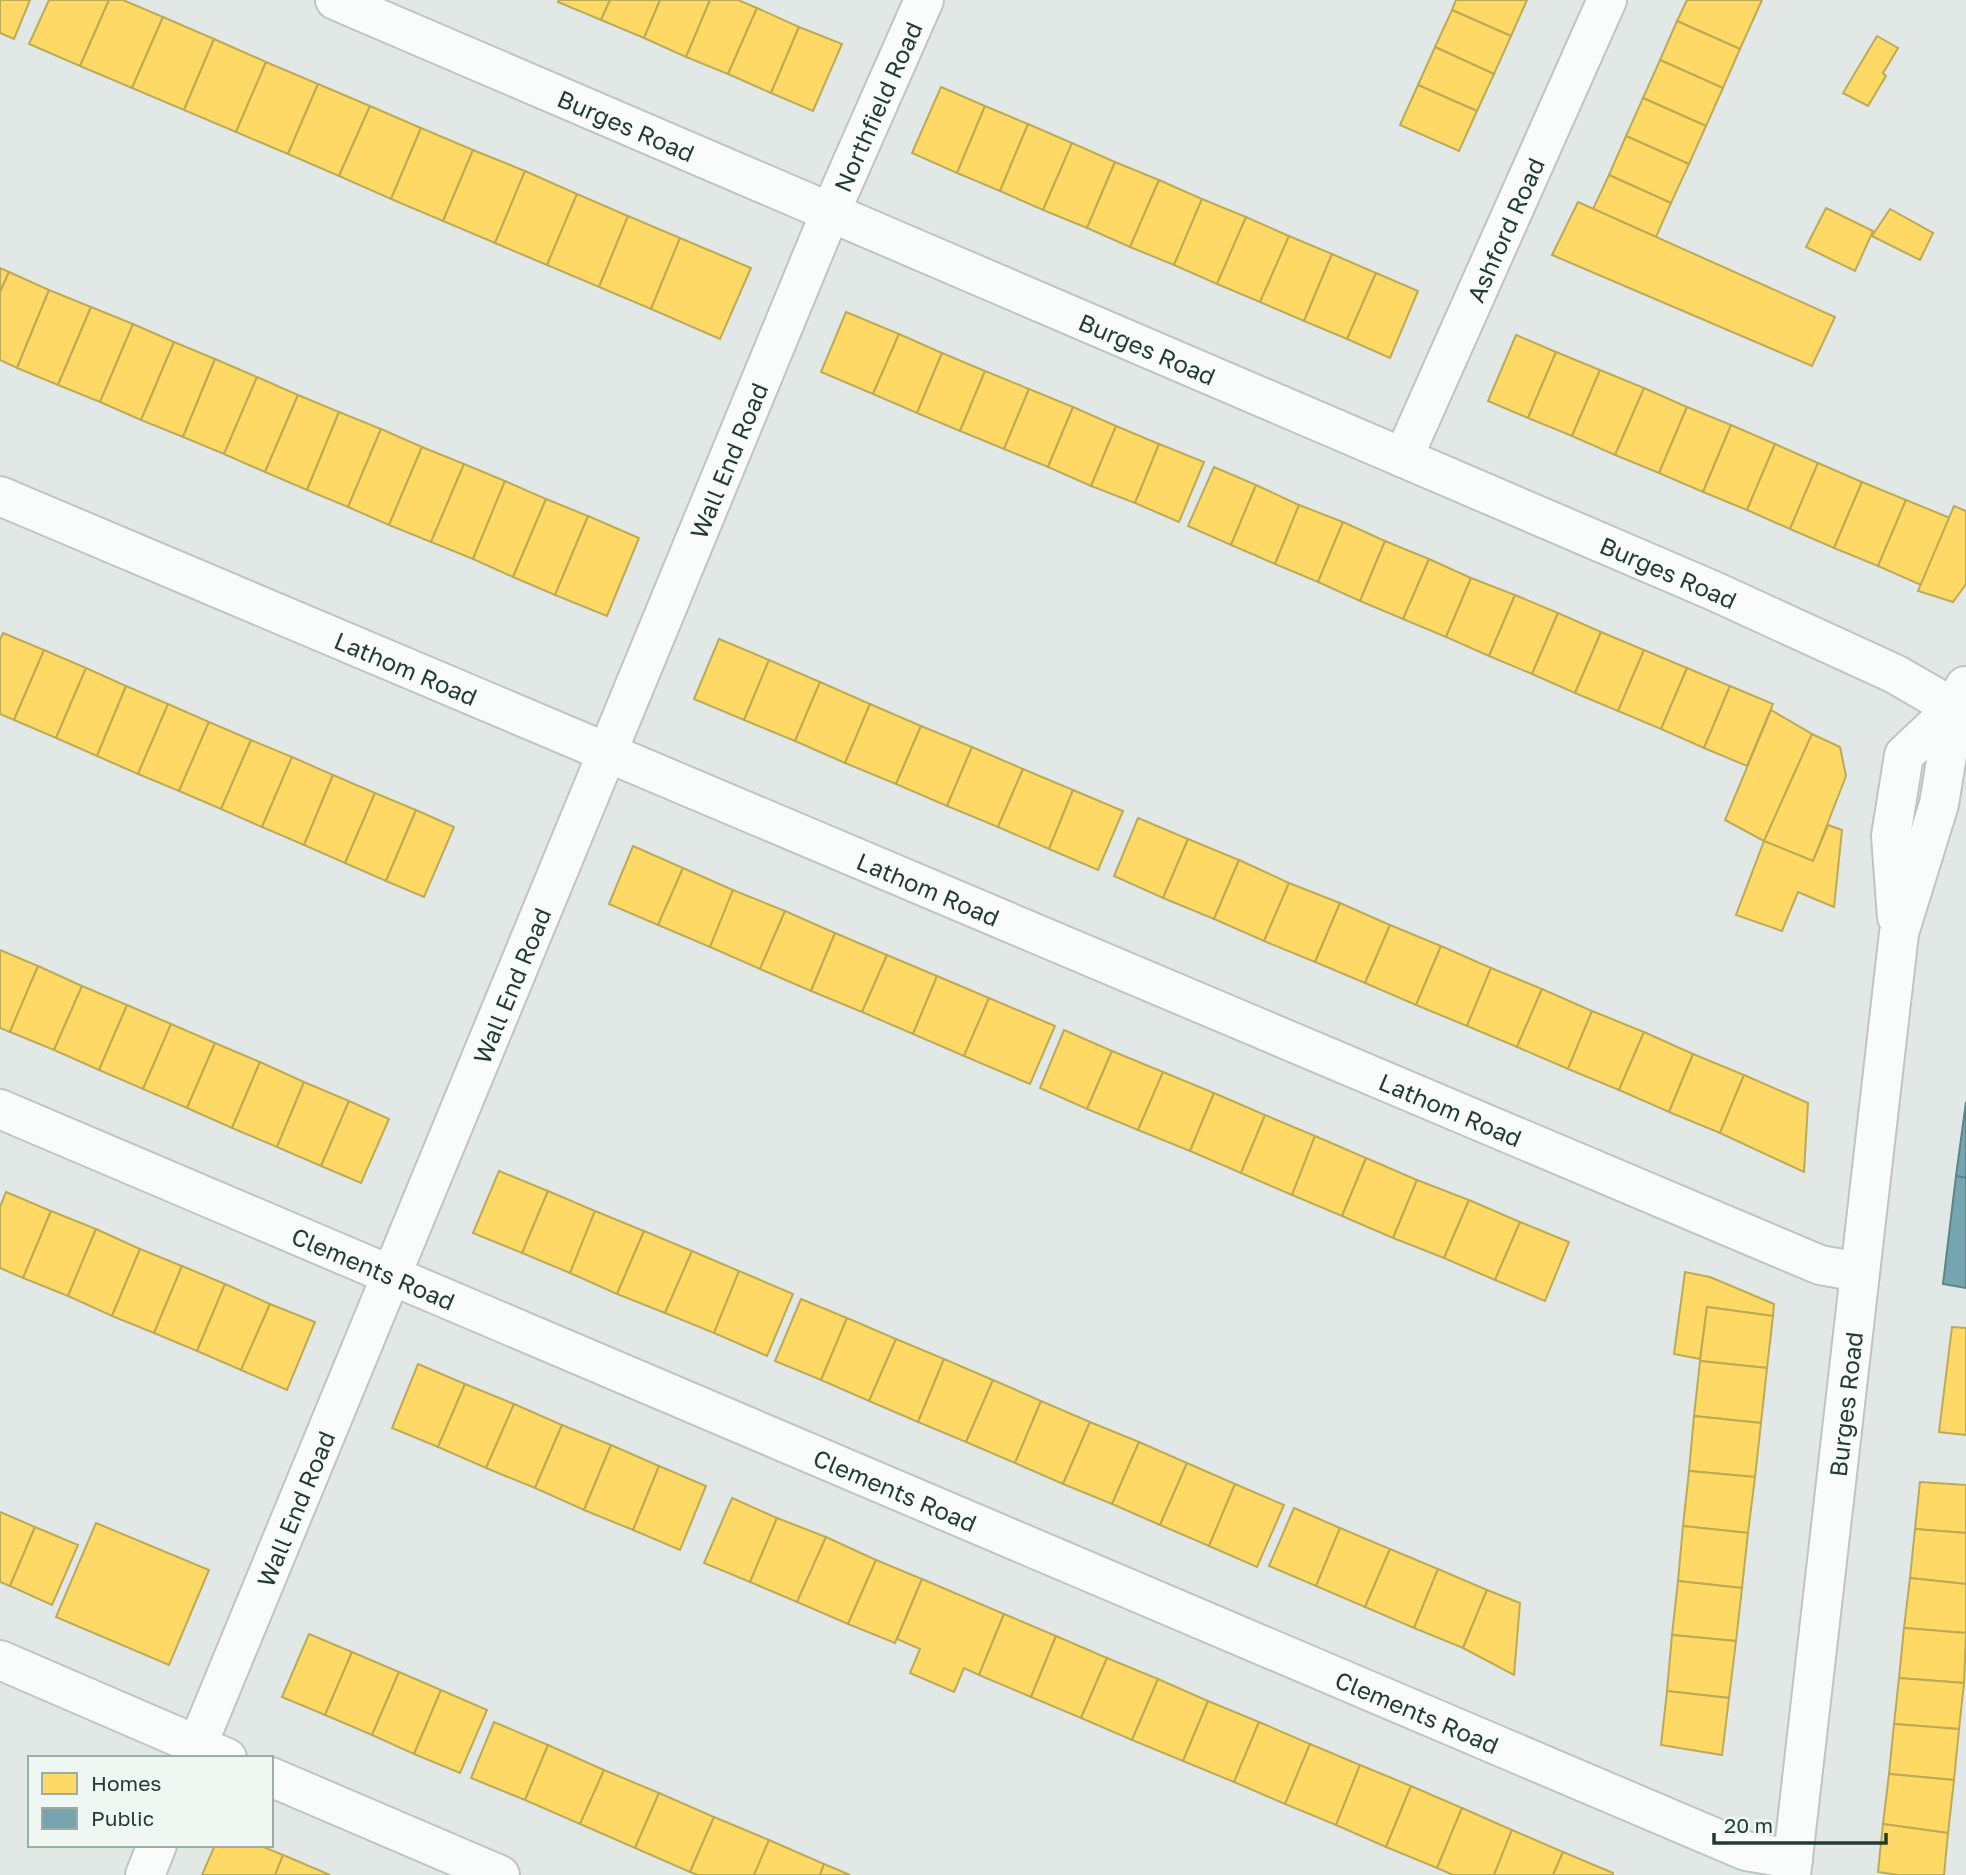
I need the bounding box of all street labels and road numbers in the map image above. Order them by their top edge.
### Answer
street label: Northfield Road [827,17,927,196]
street label: Burges Road [554,83,699,167]
street label: Ashford Road [1460,153,1550,306]
street label: Burges Road [1075,306,1220,390]
street label: Wall End Road [683,378,773,543]
street label: Burges Road [1596,529,1742,614]
street label: Lathom Road [331,625,482,711]
street label: Lathom Road [853,845,1004,931]
street label: Wall End Road [466,903,556,1068]
street label: Lathom Road [1375,1066,1527,1152]
street label: Clements Road [288,1220,460,1315]
street label: Burges Road [1822,1330,1868,1478]
street label: Wall End Road [250,1426,340,1591]
street label: Clements Road [809,1442,981,1537]
street label: Clements Road [1331,1664,1503,1759]

